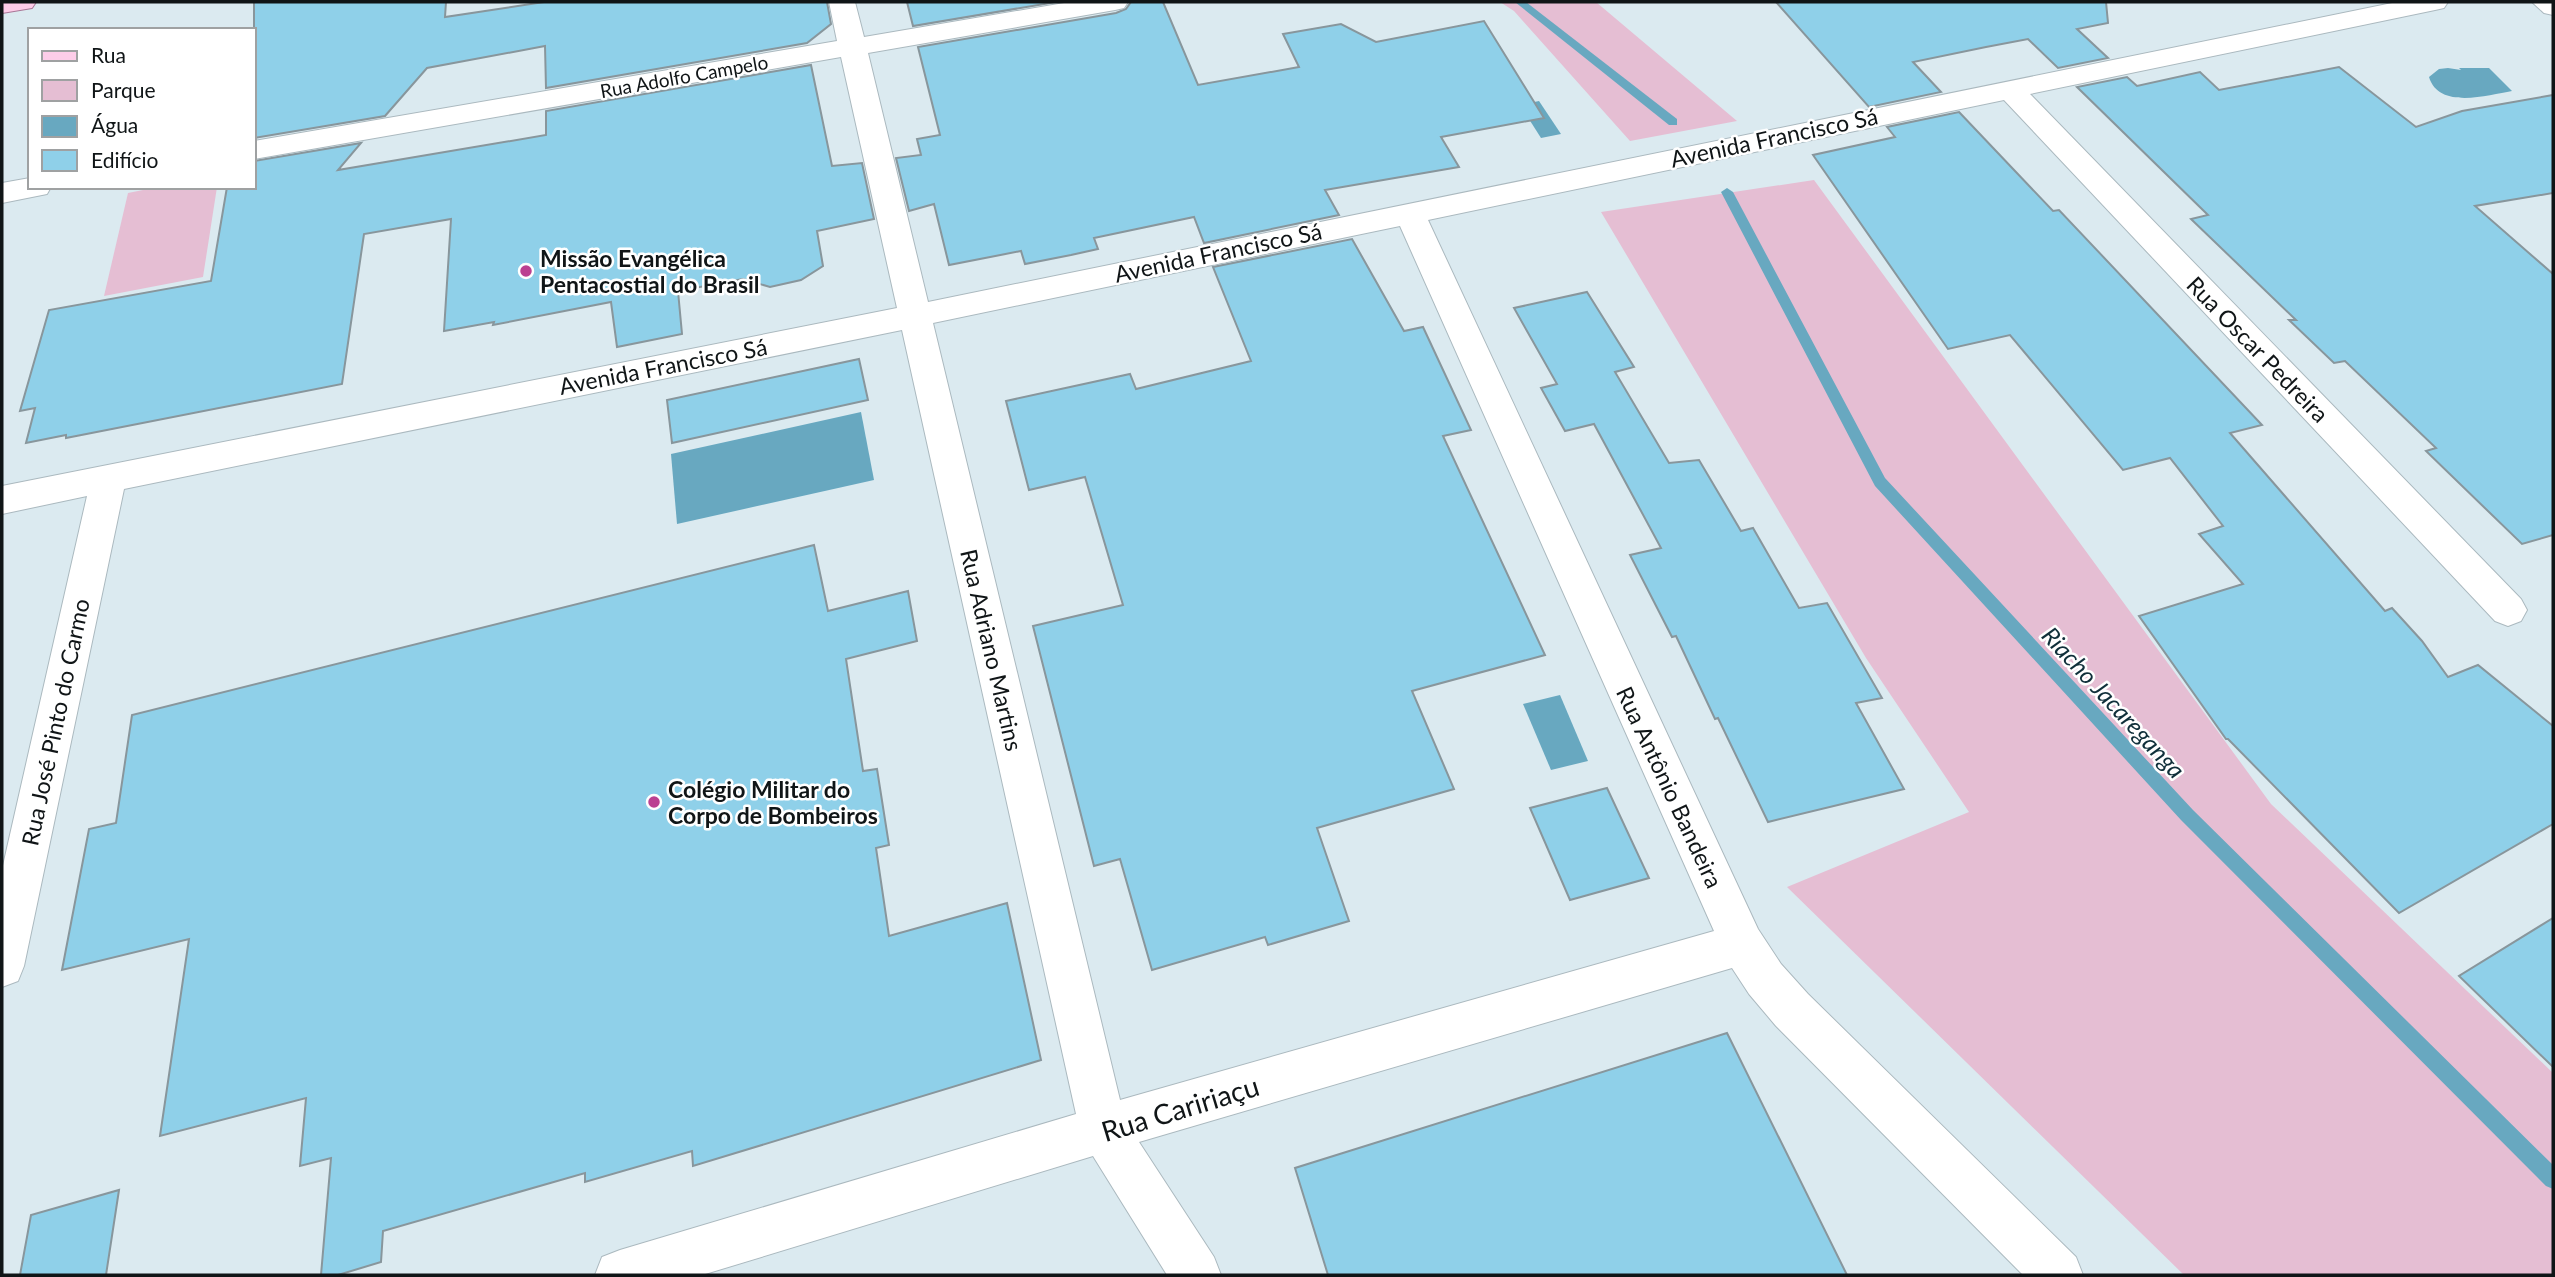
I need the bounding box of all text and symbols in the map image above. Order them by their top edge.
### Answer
legend [28,28,256,189]
text: Rua [91,42,126,67]
street label: Rua Adolfo Campelo [598,50,770,102]
text: Parque [91,77,156,102]
street label: Avenida Francisco Sá [1668,101,1880,173]
text: Água [91,112,138,137]
text: Edifício [91,147,159,172]
street label: Avenida Francisco Sá [1112,216,1324,288]
place label: Missão Evangélica Pentacostial do Brasil [540,244,760,298]
marker: Missão Evangélica Pentacostial do Brasil [518,263,534,279]
street label: Rua Oscar Pedreira [2181,270,2335,428]
street label: Avenida Francisco Sá [557,332,769,400]
street label: Rua Adriano Martins [955,546,1029,754]
street label: Rua José Pinto do Carmo [15,596,95,848]
water label: Riacho Jacareganga [2037,620,2191,784]
street label: Rua Antônio Bandeira [1611,682,1729,892]
place label: Colégio Militar do Corpo de Bombeiros [668,775,878,829]
marker: Colégio Militar do Corpo de Bombeiros [646,794,662,810]
street label: Rua Caririaçu [1097,1068,1263,1148]

